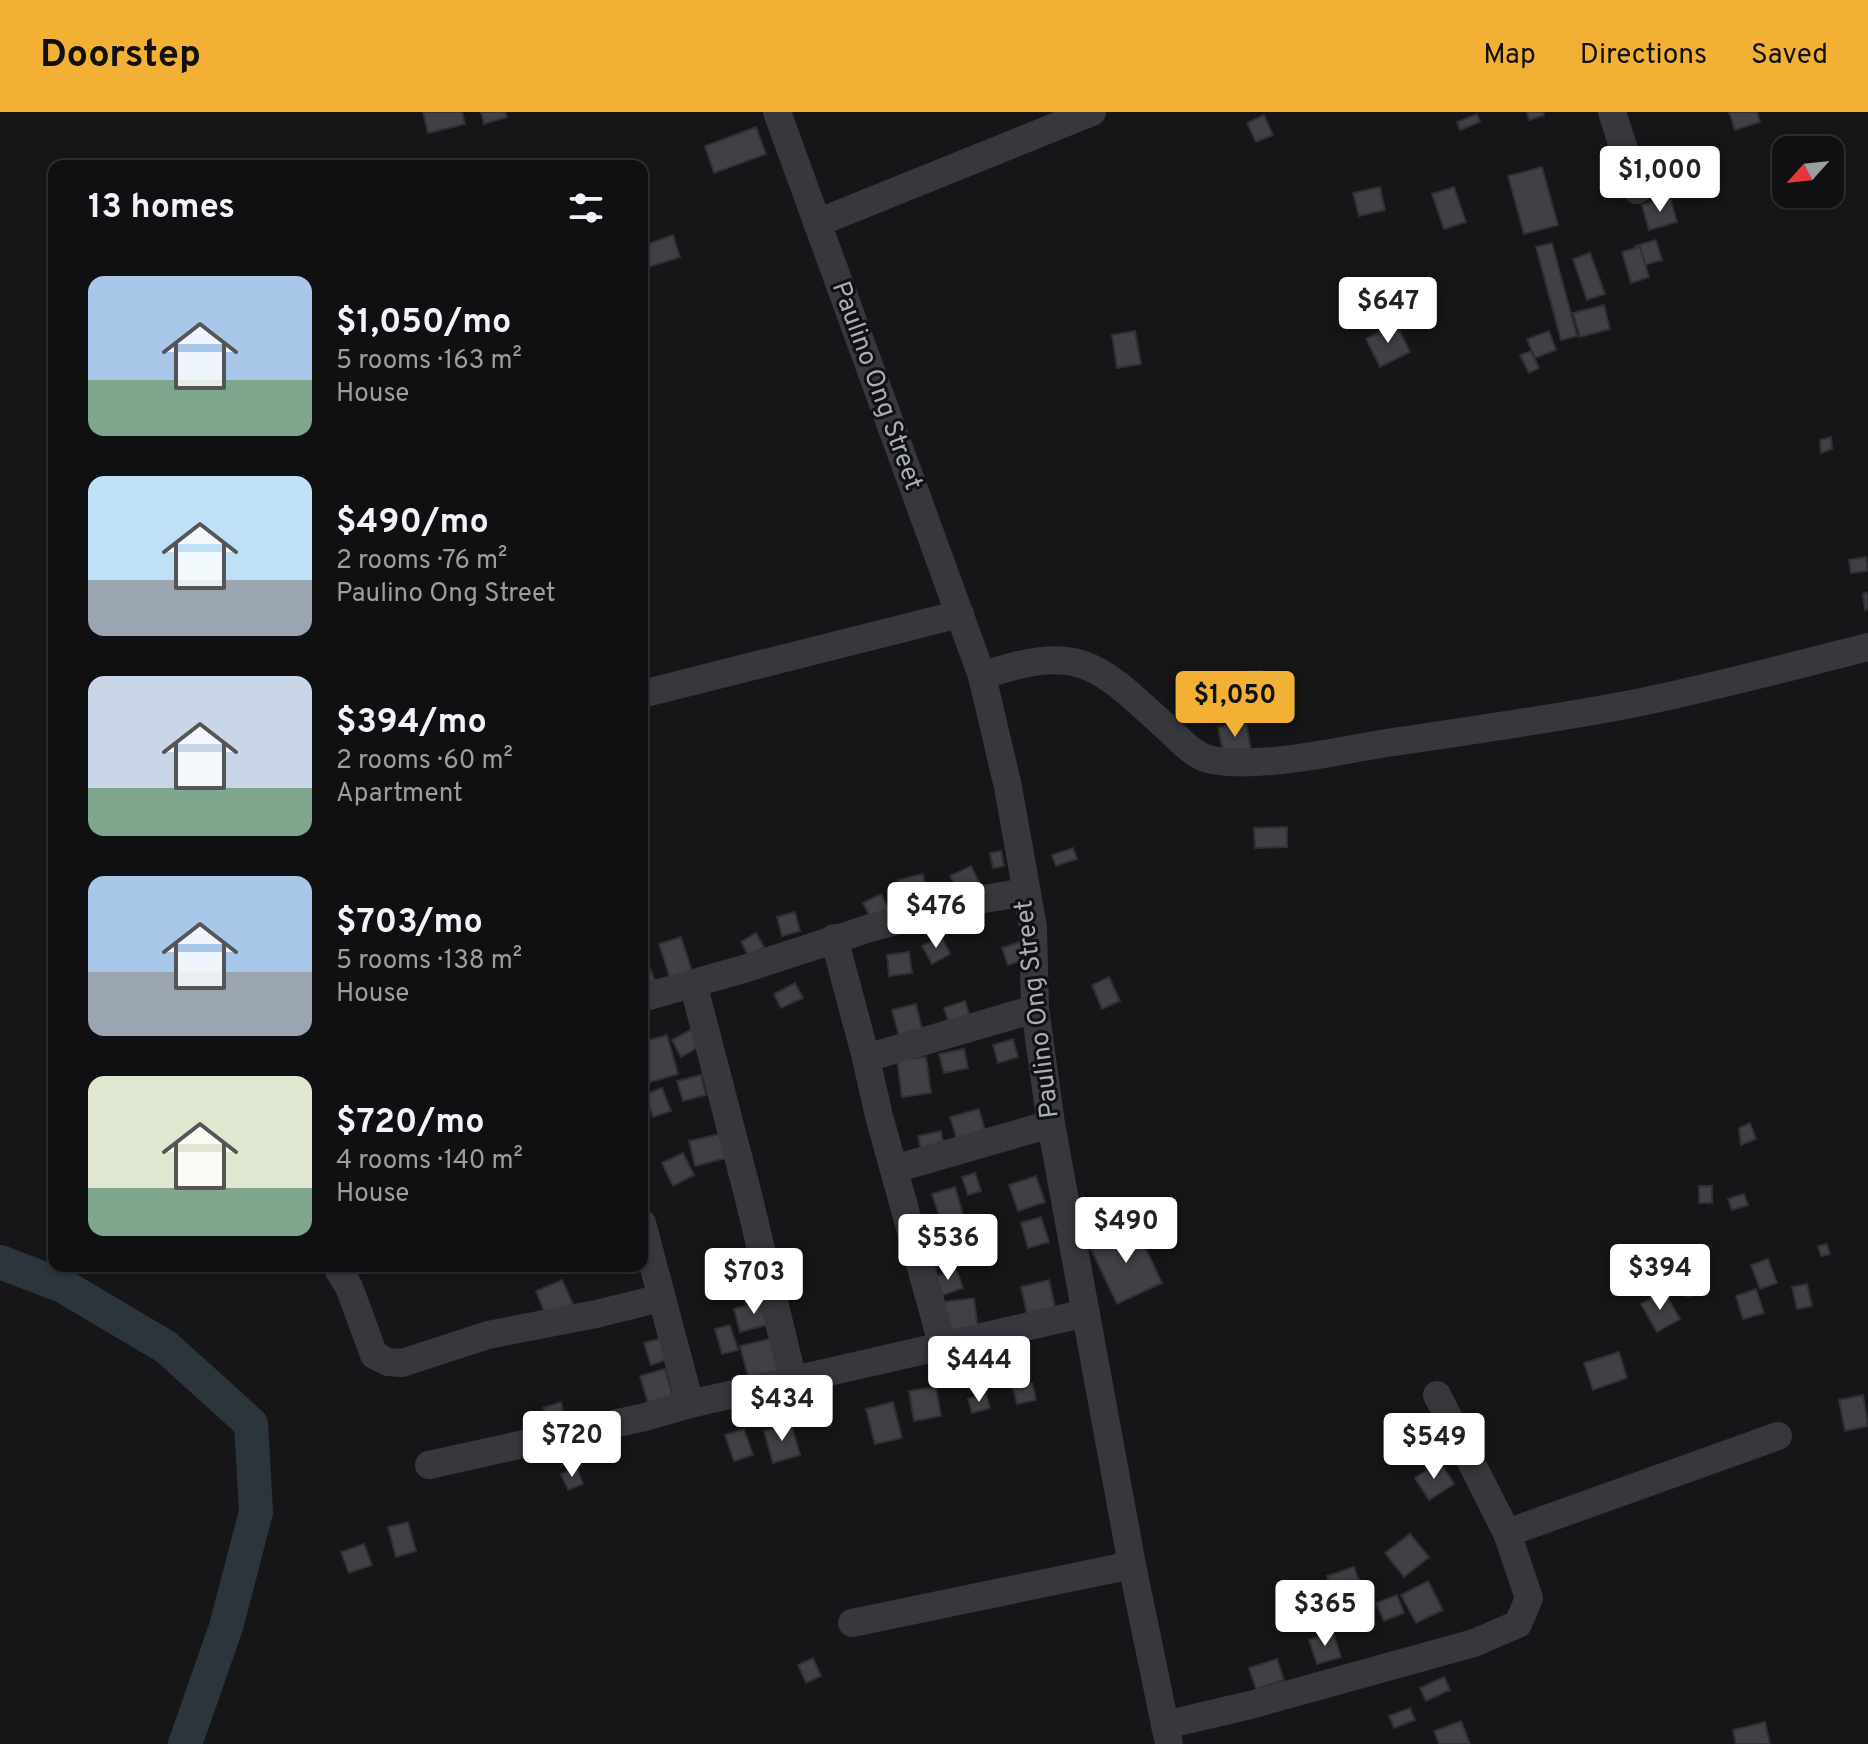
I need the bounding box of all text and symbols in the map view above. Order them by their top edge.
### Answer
text: Doorstep [40,32,201,81]
text: Map [1483,38,1536,74]
text: Directions [1580,38,1707,74]
text: Saved [1751,38,1828,74]
north arrow [1772,136,1844,208]
map controls [1772,136,1844,208]
pin: $1,000 [1595,146,1725,214]
text: $1,000 [1618,155,1702,188]
icon: filters [564,186,608,230]
text: 13 homes [88,187,235,230]
street label: Paulino Ong Street [823,277,929,495]
pin: $647 [1341,277,1435,345]
text: $647 [1357,286,1419,319]
text: $1,050/mo [336,302,511,345]
icon: home [152,308,248,404]
text: 5 rooms · 163 m² [336,345,522,378]
text: House [336,378,409,411]
text: $490/mo [336,502,489,545]
icon: home [152,508,248,604]
text: 2 rooms · 76 m² [336,545,508,578]
text: Paulino Ong Street [336,578,556,611]
pin: $1,050 [1170,671,1300,739]
text: $1,050 [1194,680,1276,713]
text: $394/mo [336,702,487,745]
icon: home [152,708,248,804]
text: 2 rooms · 60 m² [336,745,513,778]
text: Apartment [336,778,463,811]
pin: $476 [889,882,983,950]
text: $476 [905,891,967,924]
street label: Paulino Ong Street [1008,898,1068,1120]
text: $703/mo [336,902,483,945]
icon: home [152,908,248,1004]
text: 5 rooms · 138 m² [336,945,522,978]
text: House [336,978,409,1011]
text: $720/mo [336,1102,484,1145]
icon: home [152,1108,248,1204]
text: 4 rooms · 140 m² [336,1145,523,1178]
text: House [336,1178,409,1211]
pin: $490 [1079,1197,1173,1265]
text: $490 [1093,1206,1159,1239]
pin: $536 [901,1214,995,1282]
text: $536 [916,1223,980,1256]
pin: $394 [1613,1244,1707,1312]
pin: $703 [707,1248,801,1316]
text: $394 [1628,1253,1692,1286]
text: $703 [723,1257,785,1290]
pin: $444 [932,1336,1026,1404]
text: $444 [946,1345,1012,1378]
pin: $434 [735,1375,829,1443]
text: $434 [750,1384,814,1417]
pin: $720 [525,1411,619,1479]
pin: $549 [1387,1413,1481,1481]
text: $720 [541,1420,603,1453]
text: $549 [1402,1422,1466,1455]
pin: $365 [1278,1580,1372,1648]
text: $365 [1293,1589,1357,1622]

